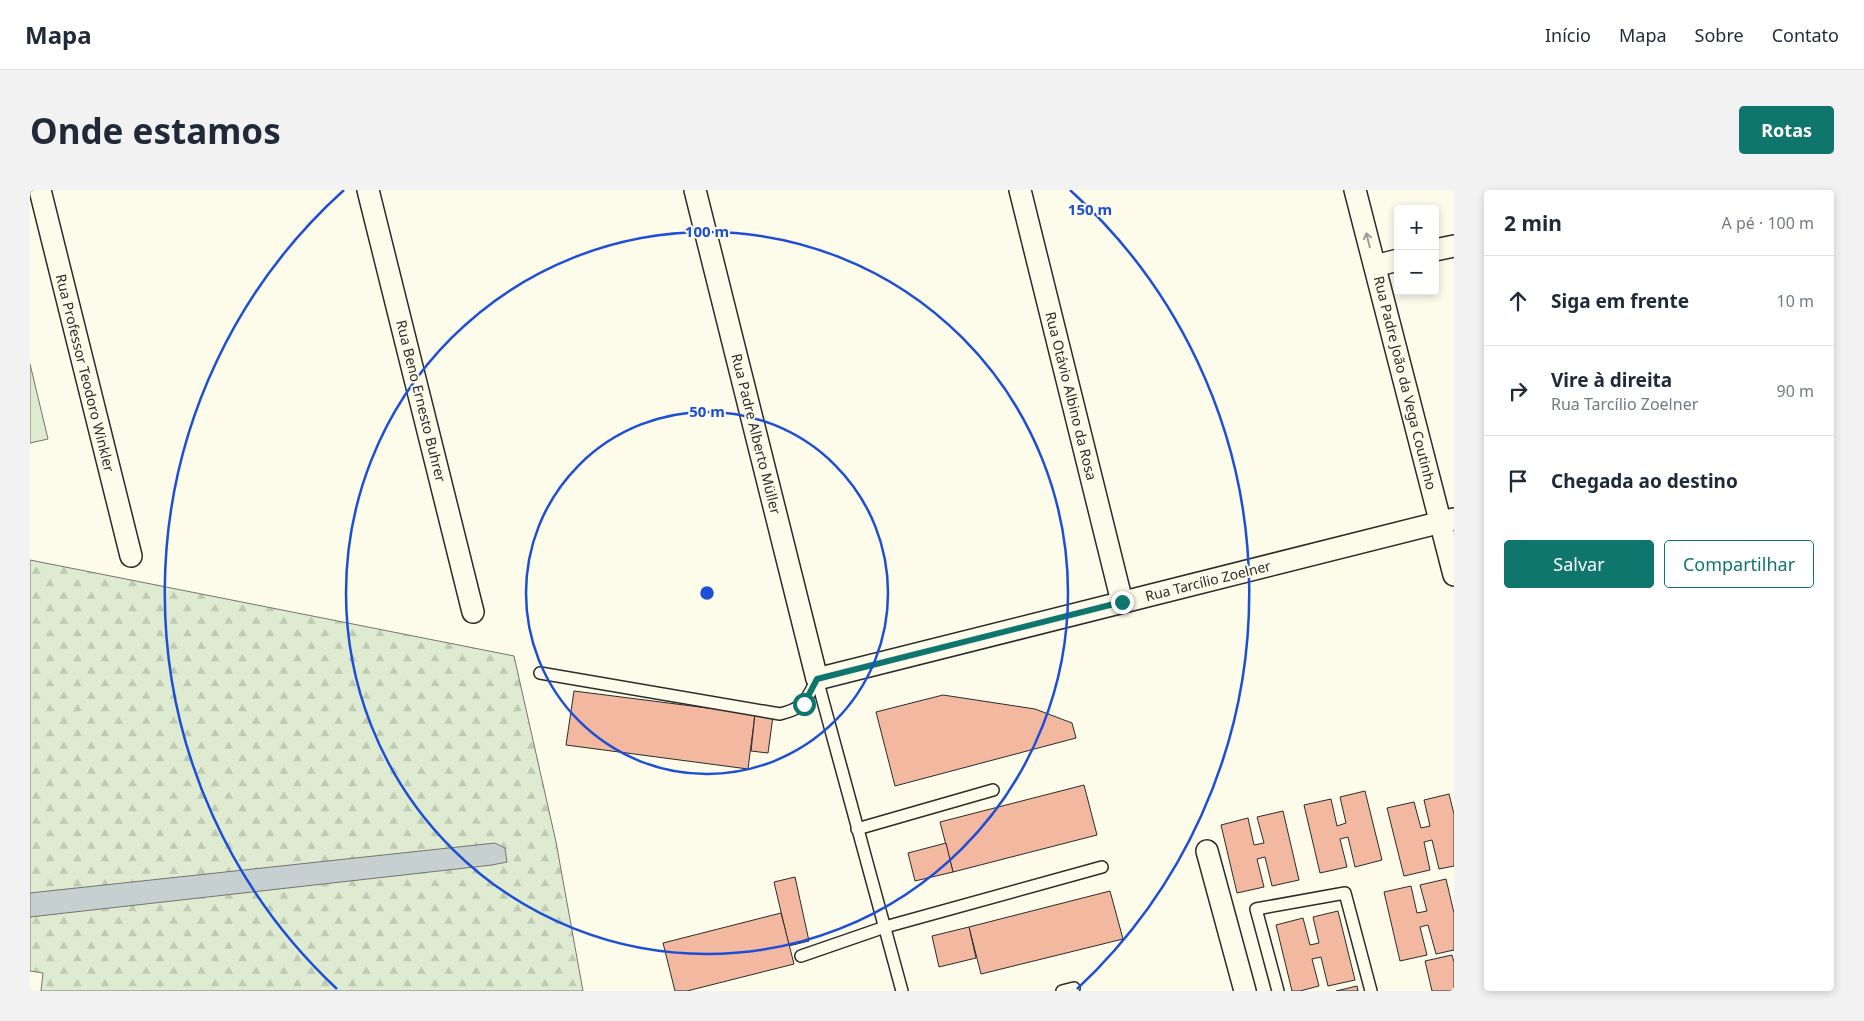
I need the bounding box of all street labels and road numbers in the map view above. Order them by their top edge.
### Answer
street label: Rua Professor Teodoro Winkler [52,272,119,474]
street label: Rua Padre João da Vega Coutinho [1370,274,1441,492]
street label: Rua Otávio Albino da Rosa [1041,310,1102,482]
street label: Rua Beno Ernesto Buhrer [392,318,451,484]
street label: Rua Padre Alberto Müller [727,351,786,516]
street label: Rua Tarcílio Zoelner [1143,556,1273,605]

